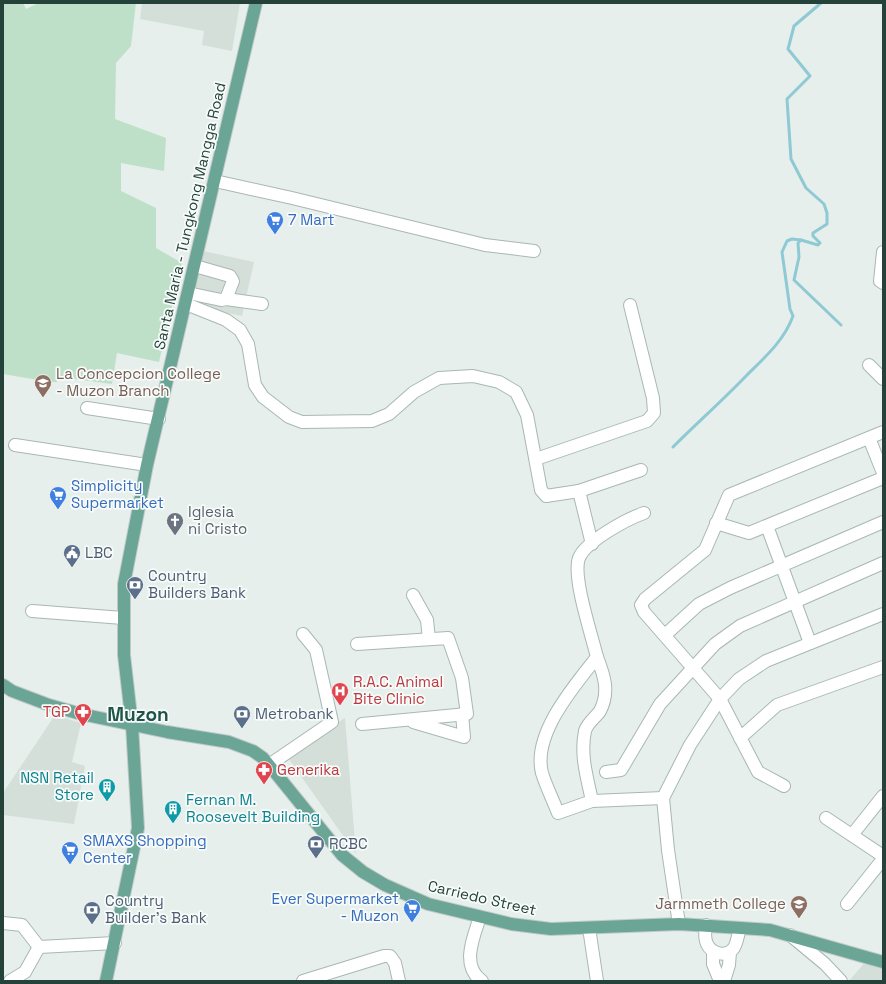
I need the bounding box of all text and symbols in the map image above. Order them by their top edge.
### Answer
street label: Santa Maria - Tungkong Mangga Road [149,80,230,351]
supermarket icon: 7 Mart [265,210,285,235]
place label: 7 Mart [288,210,335,229]
place label: La Concepcion College - Muzon Branch [56,364,221,400]
school or university icon: La Concepcion College - Muzon Branch [33,373,53,398]
place label: Simplicity Supermarket [71,476,164,512]
supermarket icon: Simplicity Supermarket [48,485,68,510]
place label: Iglesia ni Cristo [188,502,247,538]
church icon: Iglesia ni Cristo [165,511,185,536]
public building icon: LBC [62,543,82,568]
place label: LBC [85,543,113,562]
place label: Country Builders Bank [148,566,246,602]
bank icon: Country Builders Bank [125,575,145,600]
place label: R.A.C. Animal Bite Clinic [353,672,443,708]
hospital icon: R.A.C. Animal Bite Clinic [330,681,350,706]
place label: TGP [43,702,70,721]
pharmacy icon: TGP [73,702,93,727]
district label: Muzon [107,702,169,727]
bank icon: Metrobank [232,704,252,729]
place label: Metrobank [255,704,334,723]
pharmacy icon: Generika [254,760,274,785]
place label: Generika [277,760,340,779]
place label: NSN Retail Store [20,768,94,804]
building icon: NSN Retail Store [97,777,117,802]
place label: Fernan M. Roosevelt Building [186,790,320,826]
building icon: Fernan M. Roosevelt Building [163,799,183,824]
place label: SMAXS Shopping Center [83,831,207,867]
bank icon: RCBC [306,834,326,859]
place label: RCBC [329,834,368,853]
supermarket icon: SMAXS Shopping Center [60,840,80,865]
street label: Carriedo Street [426,876,538,919]
place label: Ever Supermarket - Muzon [271,889,399,925]
place label: Country Builder’s Bank [105,891,207,927]
place label: Jarmmeth College [655,894,786,913]
school or university icon: Jarmmeth College [789,894,809,919]
supermarket icon: Ever Supermarket - Muzon [402,898,422,923]
bank icon: Country Builder’s Bank [82,900,102,925]

